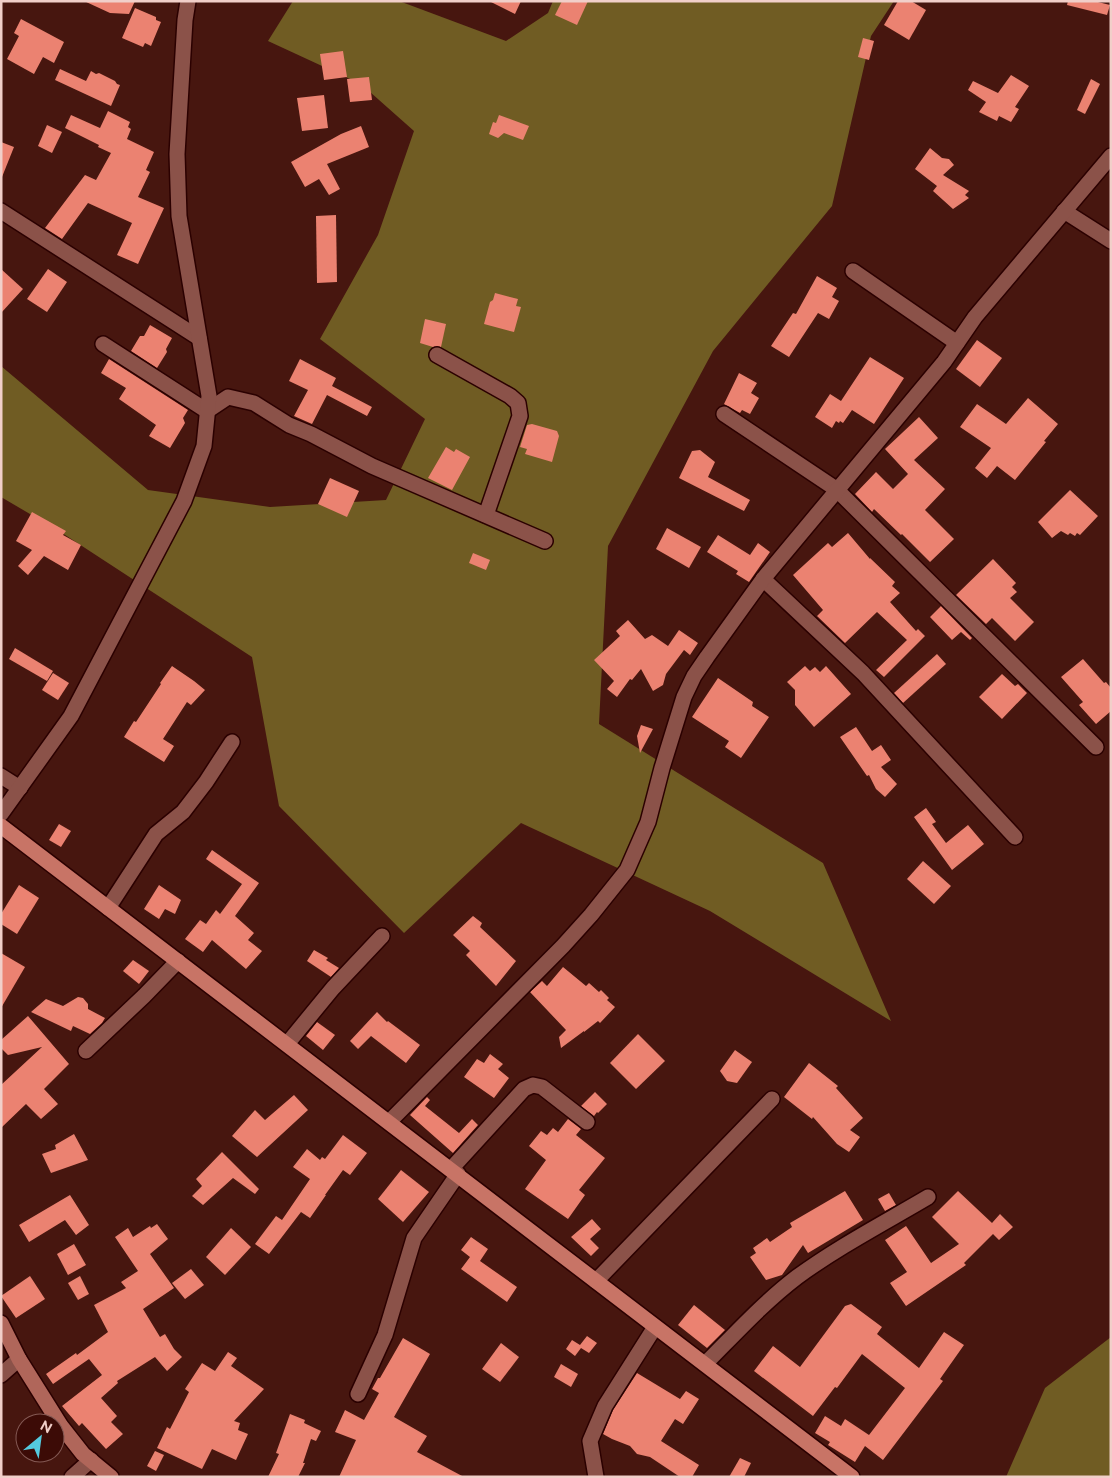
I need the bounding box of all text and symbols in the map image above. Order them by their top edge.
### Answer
north arrow [15,1413,65,1463]
text: N [38,1417,55,1436]

